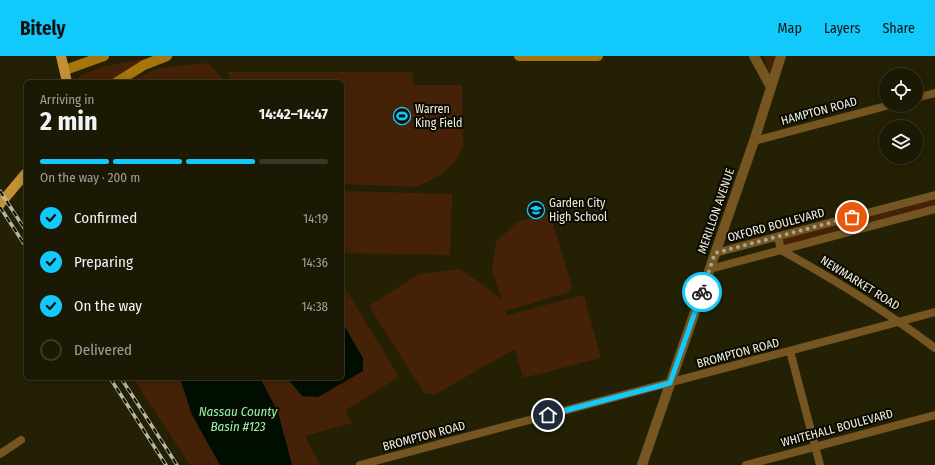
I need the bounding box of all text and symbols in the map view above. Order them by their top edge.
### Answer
text: Bitely [20,17,66,40]
text: Map [778,20,802,37]
text: Layers [824,20,860,37]
text: Share [882,20,915,37]
map controls [879,68,923,164]
button: locate [879,68,923,112]
text: Arriving in [40,92,94,107]
street label: HAMPTON ROAD [779,94,859,128]
place label: Warren King Field [415,102,463,130]
text: 14:42–14:47 [259,105,328,123]
text: 2 min [40,106,98,137]
sports icon: Warren King Field [392,106,412,126]
button: layers [879,120,923,164]
street label: MERILLON AVENUE [695,166,737,256]
text: On the way · 200 m [40,170,140,185]
place label: Garden City High School [549,196,607,224]
school or university icon: Garden City High School [526,200,546,220]
pin [835,200,869,234]
street label: OXFORD BOULEVARD [726,205,826,245]
icon: bag [841,206,863,228]
icon: check [40,207,62,229]
text: Confirmed [74,209,137,227]
text: 14:19 [303,211,328,226]
icon: check [40,251,62,273]
text: Preparing [74,253,133,271]
street label: NEWMARKET ROAD [818,253,902,313]
text: 14:36 [301,255,328,270]
courier [682,272,722,312]
icon: bike [691,281,713,303]
icon: check [40,295,62,317]
text: On the way [74,297,142,315]
text: 14:38 [301,299,328,314]
street label: BROMPTON ROAD [695,335,781,371]
text: Delivered [74,341,132,359]
pin [531,398,565,432]
water label: Nassau County Basin #123 [199,404,279,434]
icon: home [537,404,559,426]
street label: WHITEHALL BOULEVARD [779,406,895,450]
street label: BROMPTON ROAD [381,418,467,454]

